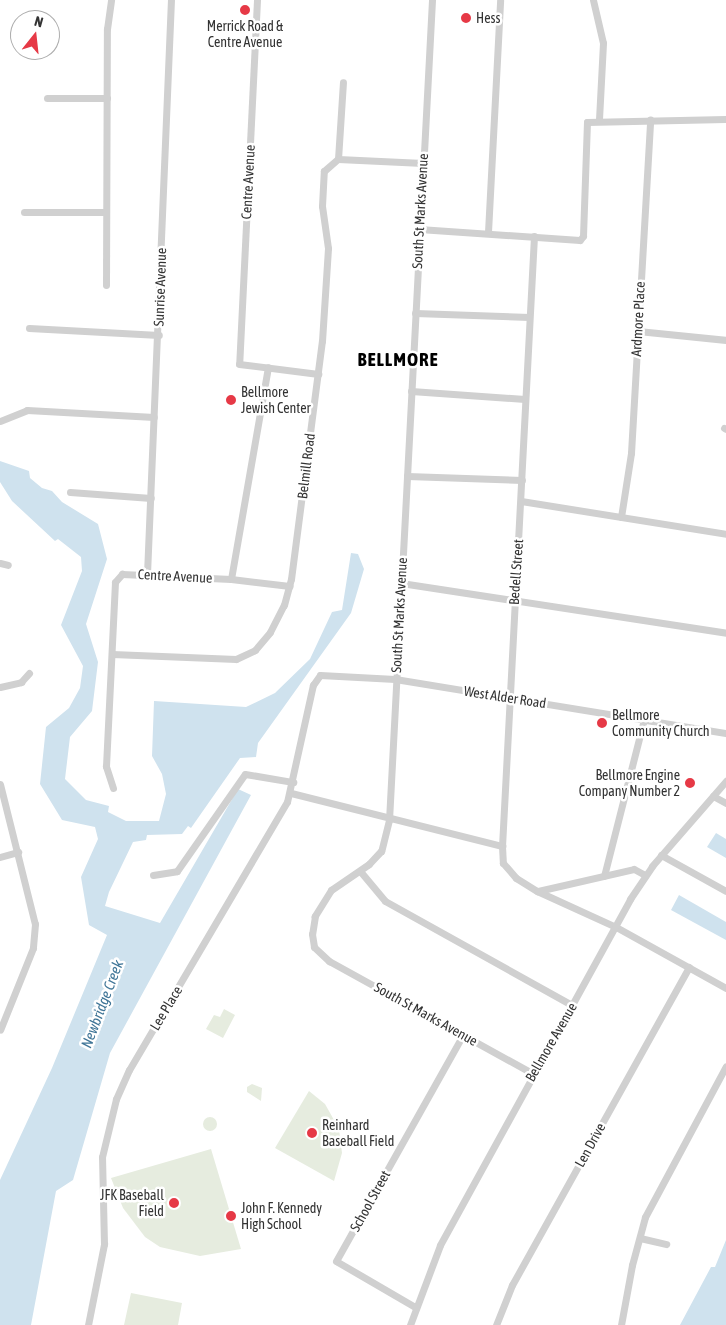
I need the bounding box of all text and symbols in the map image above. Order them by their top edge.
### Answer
marker: Merrick Road & Centre Avenue [239,4,251,16]
north arrow [10,10,60,60]
place label: Hess [476,10,500,26]
marker: Hess [460,12,472,24]
text: N [33,13,45,30]
place label: Merrick Road & Centre Avenue [207,18,283,50]
street label: Centre Avenue [238,144,258,220]
street label: South St Marks Avenue [409,153,431,269]
street label: Sunrise Avenue [150,247,170,327]
street label: Ardmore Place [628,281,648,357]
district label: BELLMORE [356,349,440,371]
place label: Bellmore Jewish Center [241,384,311,417]
marker: Bellmore Jewish Center [225,394,237,406]
street label: Belmill Road [294,432,318,500]
street label: Bedell Street [505,539,527,605]
street label: South St Marks Avenue [388,557,410,673]
street label: Centre Avenue [137,566,213,586]
street label: West Alder Road [463,682,547,712]
place label: Bellmore Community Church [612,707,709,740]
marker: Bellmore Community Church [596,717,608,729]
place label: Bellmore Engine Company Number 2 [579,767,680,800]
marker: Bellmore Engine Company Number 2 [684,777,696,789]
water label: Newbridge Creek [77,957,127,1051]
street label: South St Marks Avenue [371,979,481,1049]
street label: Lee Place [146,983,186,1033]
street label: Bellmore Avenue [522,1000,580,1084]
place label: Reinhard Baseball Field [322,1117,394,1150]
street label: Len Drive [571,1120,609,1170]
marker: Reinhard Baseball Field [306,1127,318,1139]
street label: School Street [346,1167,394,1235]
place label: JFK Baseball Field [100,1187,164,1220]
marker: JFK Baseball Field [168,1197,180,1209]
place label: John F. Kennedy High School [241,1200,322,1232]
marker: John F. Kennedy High School [225,1210,237,1222]

